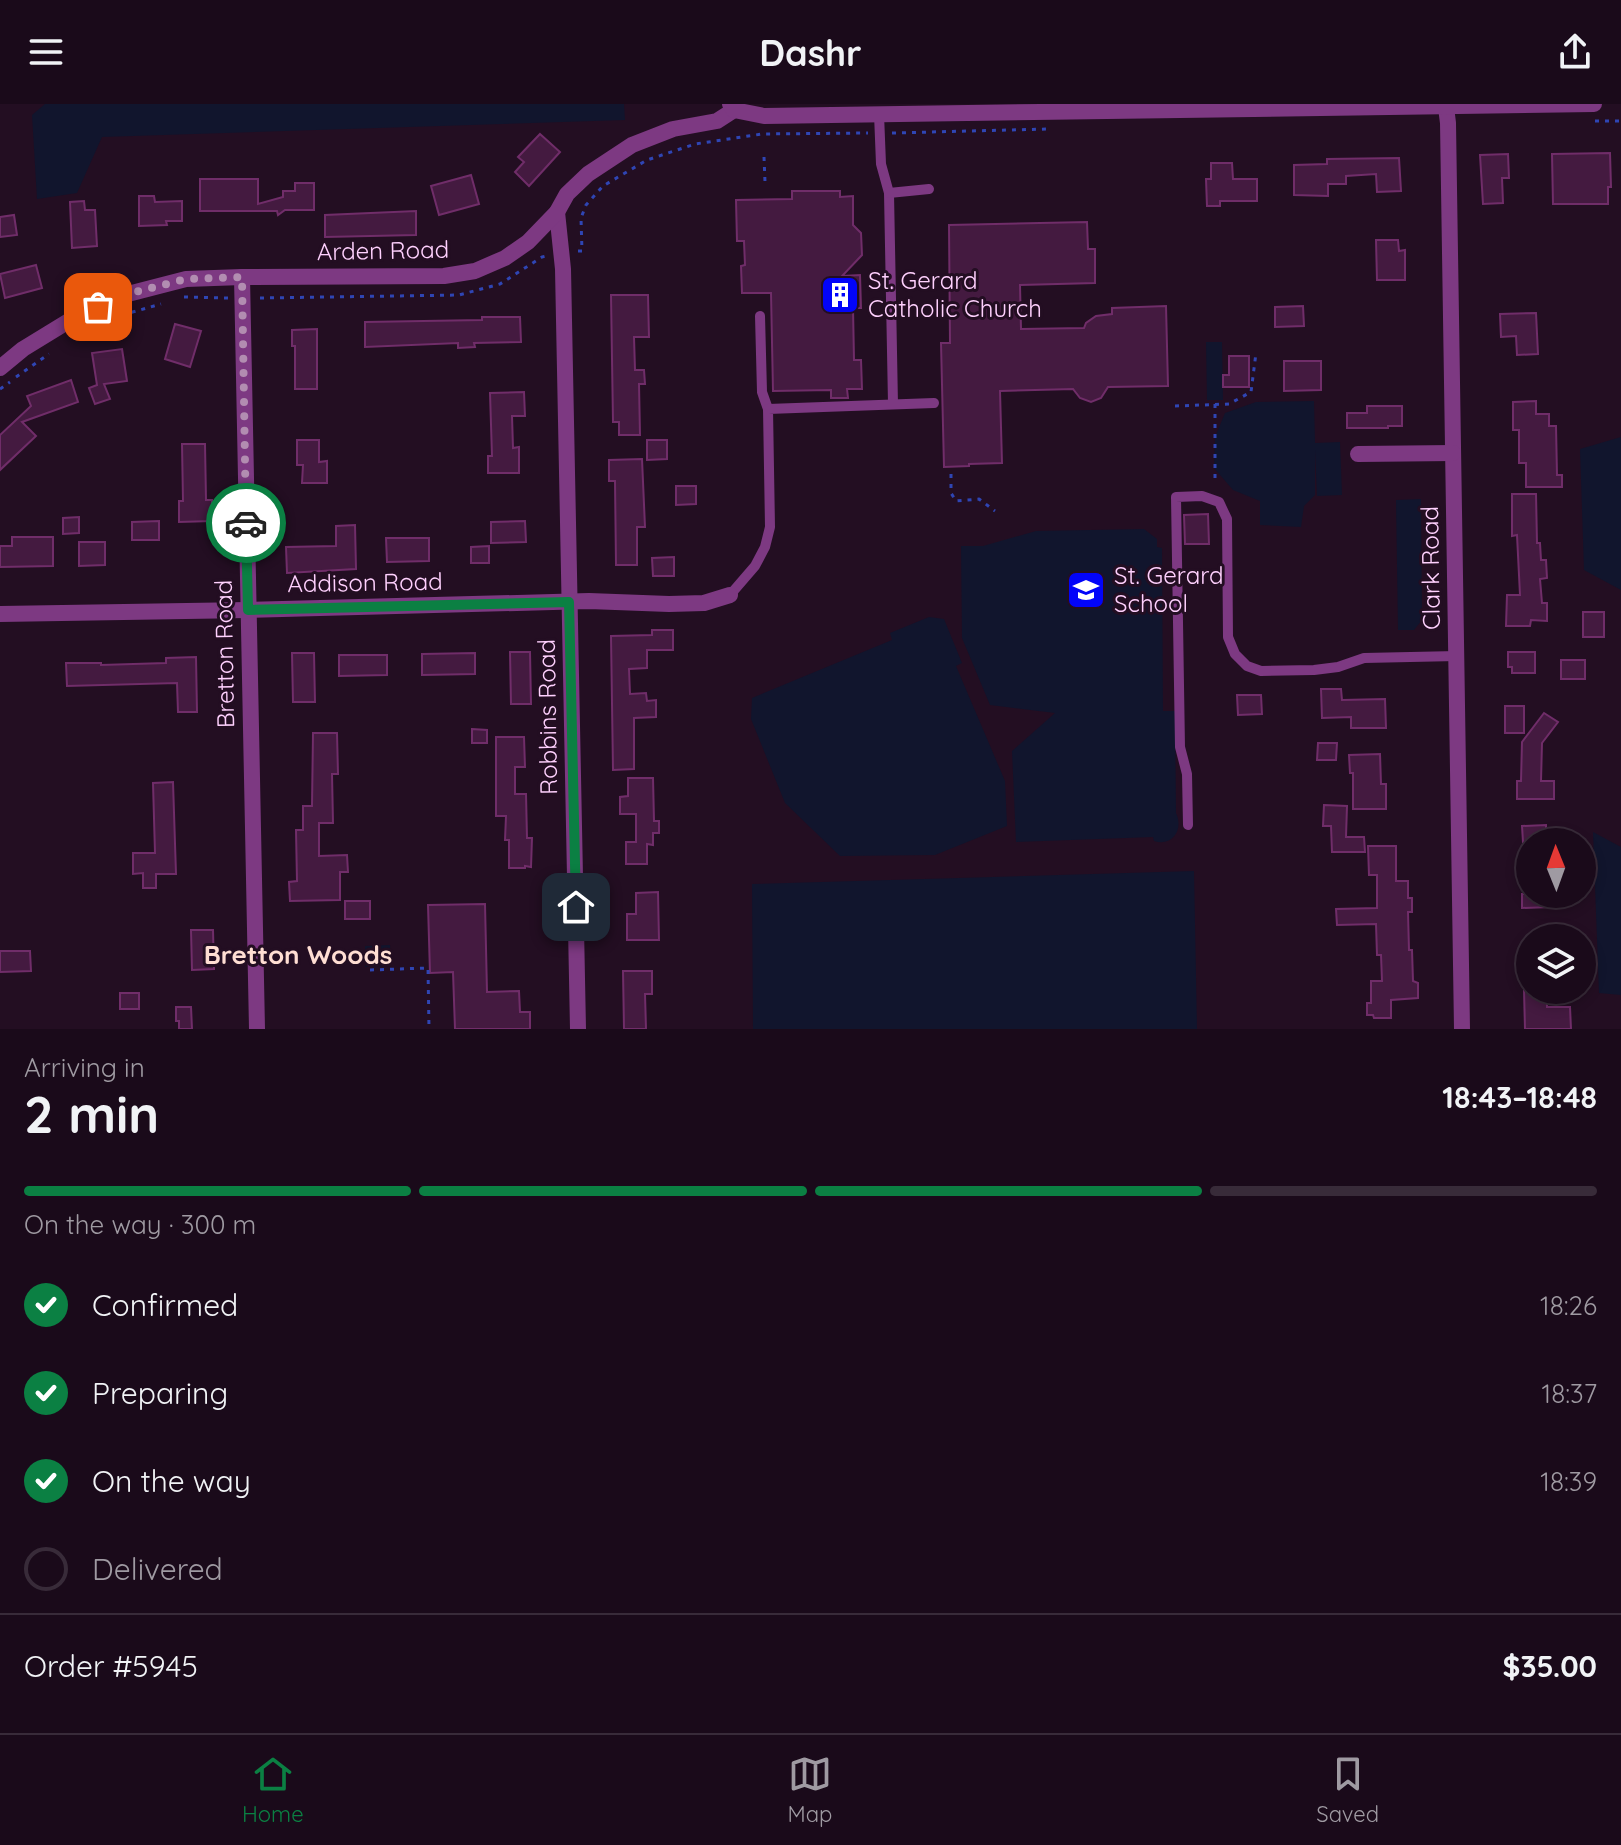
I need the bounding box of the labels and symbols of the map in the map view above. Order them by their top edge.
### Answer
street label: Arden Road [317,234,449,266]
place label: St. Gerard Catholic Church [868,265,1042,323]
pin [64,273,132,341]
building icon: St. Gerard Catholic Church [819,274,861,316]
courier [206,483,286,563]
street label: Clark Road [1414,506,1446,630]
place label: St. Gerard School [1114,560,1224,618]
street label: Addison Road [287,566,443,598]
school or university icon: St. Gerard School [1065,569,1107,611]
street label: Bretton Road [208,580,240,729]
street label: Robbins Road [531,639,563,795]
north arrow [1516,828,1596,908]
pin [542,873,610,941]
district label: Bretton Woods [204,938,392,971]

